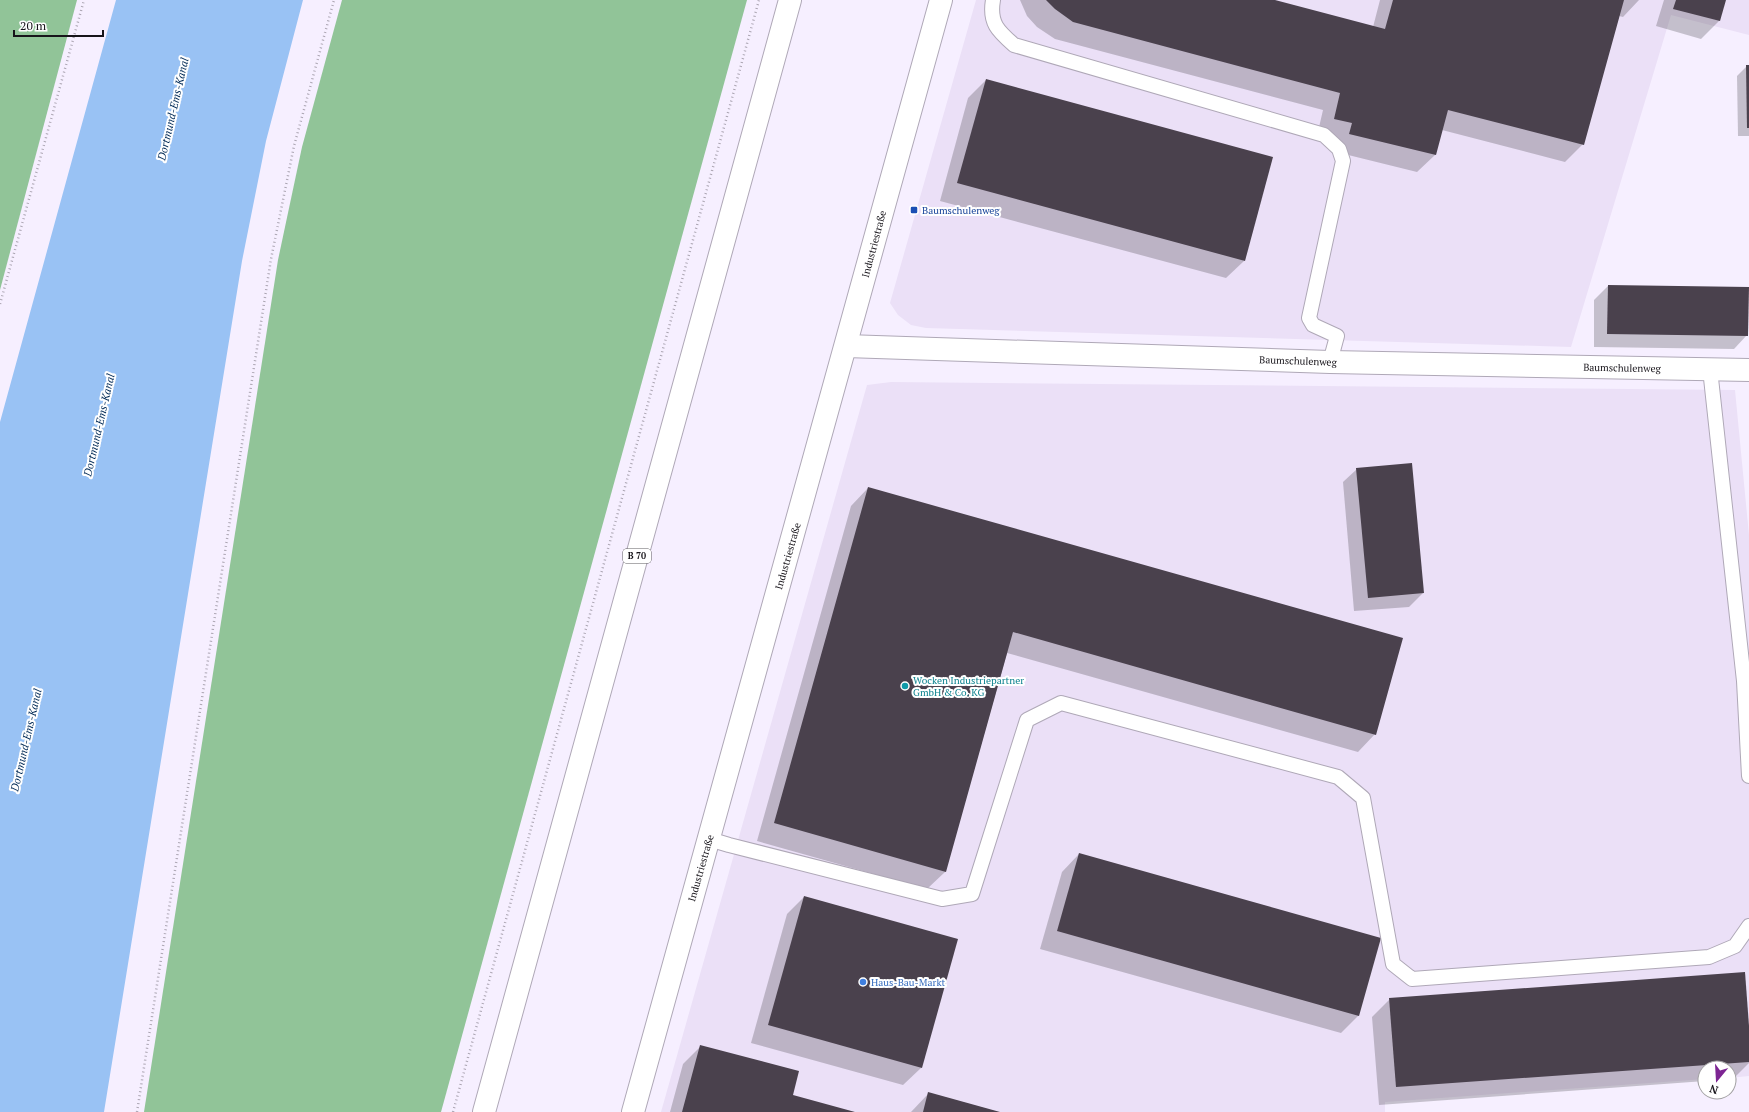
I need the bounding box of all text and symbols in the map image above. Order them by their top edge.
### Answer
scale bar [14,12,103,38]
text: 20 m [20,18,47,33]
water label: Dortmund-Ems-Kanal [154,56,192,163]
place label: Baumschulenweg [922,204,1000,217]
marker: Baumschulenweg [909,205,919,215]
street label: Industriestraße [859,209,889,279]
street label: Baumschulenweg [1259,353,1338,369]
street label: Baumschulenweg [1583,361,1662,375]
water label: Dortmund-Ems-Kanal [80,372,118,479]
street label: Industriestraße [772,521,804,591]
road number: B 70 [623,549,651,563]
place label: Wocken Industriepartner GmbH & Co. KG [913,674,1024,699]
marker: Wocken Industriepartner GmbH & Co. KG [900,681,910,691]
water label: Dortmund-Ems-Kanal [7,687,45,794]
street label: Industriestraße [685,833,717,903]
place label: Haus-Bau-Markt [871,976,946,989]
marker: Haus-Bau-Markt [858,977,868,987]
north arrow [1697,1060,1737,1100]
text: N [1707,1081,1720,1097]

